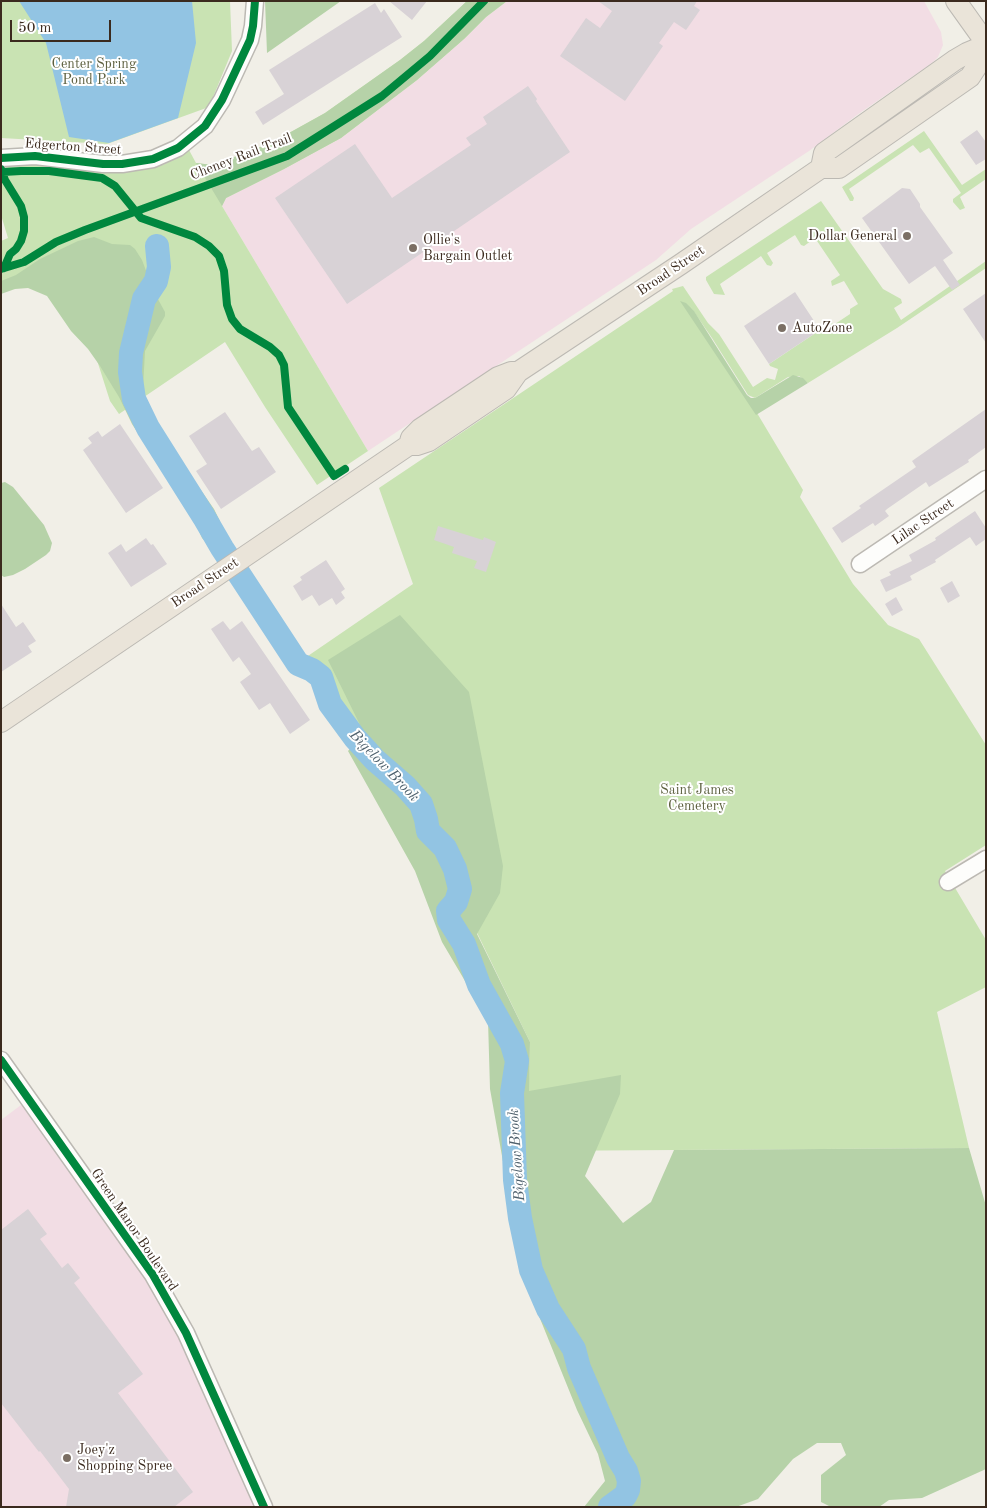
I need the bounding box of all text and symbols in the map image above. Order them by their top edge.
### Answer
scale bar [12,10,114,42]
text: 50 m [18,21,52,36]
park label: Center Spring Pond Park [52,56,136,88]
street label: Cheney Rail Trail [188,130,294,184]
street label: Edgerton Street [24,135,122,159]
place label: Dollar General [808,228,897,244]
marker: Dollar General [901,230,913,242]
place label: Ollie's Bargain Outlet [423,232,512,264]
marker: Ollie's Bargain Outlet [407,242,419,254]
street label: Broad Street [634,242,708,300]
place label: AutoZone [792,320,852,336]
marker: AutoZone [776,322,788,334]
street label: Lilac Street [889,495,957,549]
street label: Broad Street [168,554,242,612]
water label: Bigelow Brook [345,726,423,806]
park label: Saint James Cemetery [660,782,734,814]
water label: Bigelow Brook [505,1108,529,1202]
street label: Green Manor Boulevard [87,1166,181,1294]
place label: Joey'z Shopping Spree [77,1442,172,1474]
marker: Joey'z Shopping Spree [61,1452,73,1464]

